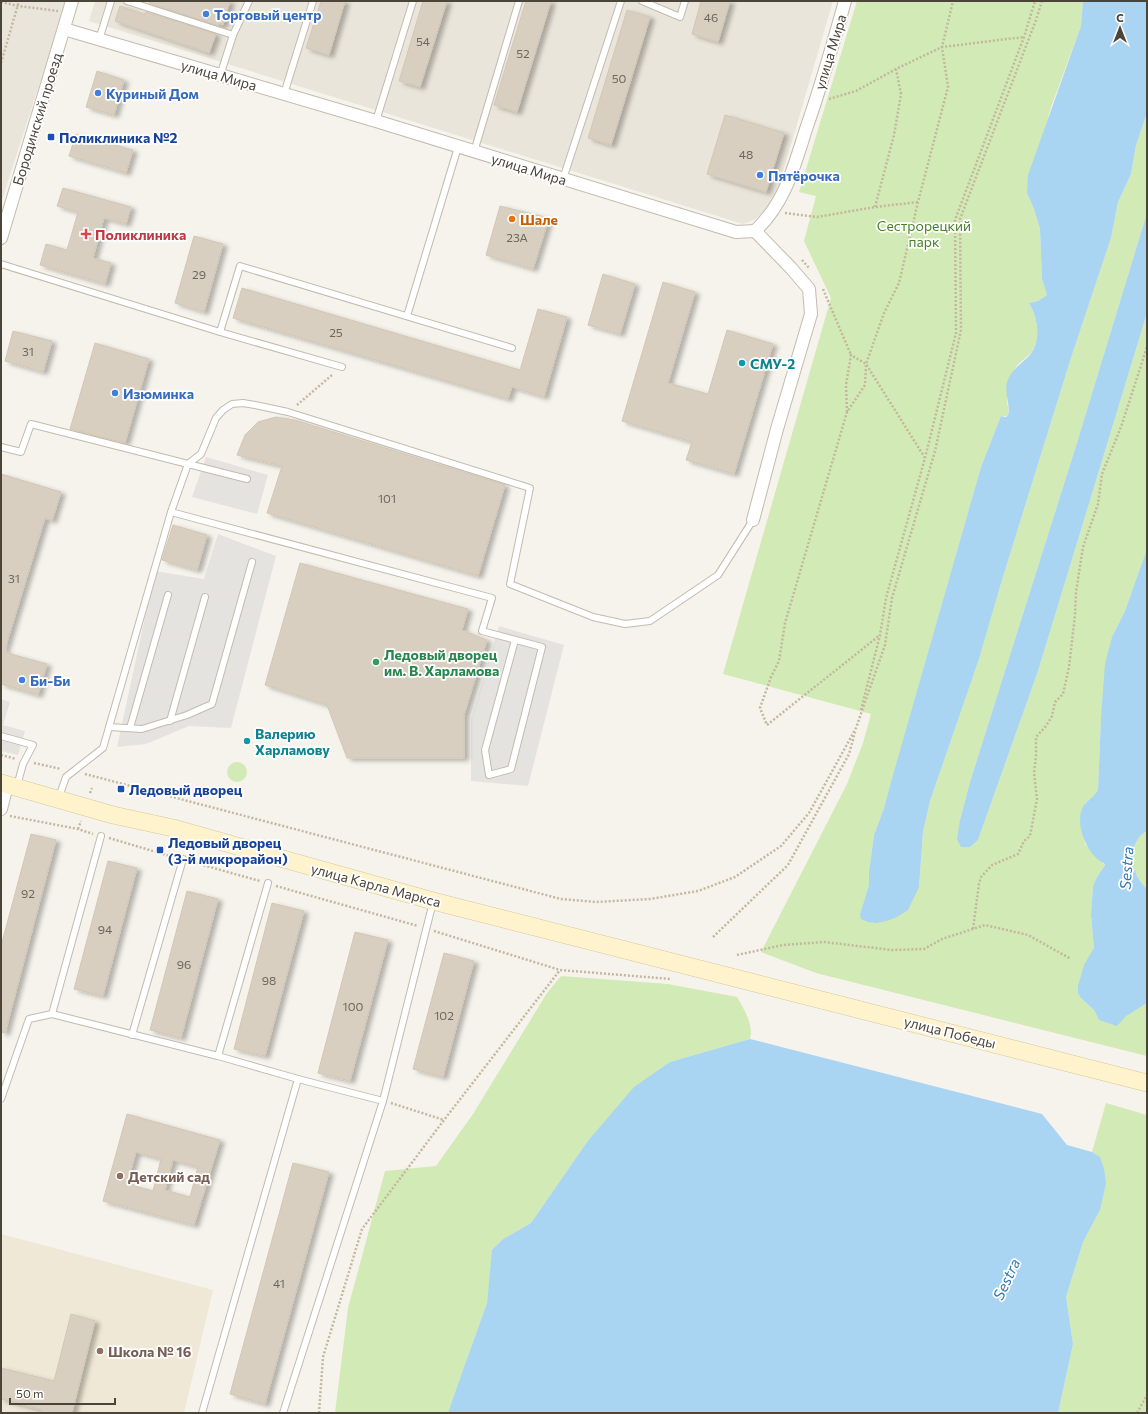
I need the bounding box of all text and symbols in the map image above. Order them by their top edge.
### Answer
place label: Торговый центр [214,6,322,23]
north arrow [1100,8,1140,48]
marker: Торговый центр [201,9,211,19]
house number: 46 [704,10,718,24]
text: С [1116,11,1124,24]
street label: улица Мира [810,12,850,92]
house number: 54 [416,34,430,48]
house number: 52 [516,46,530,60]
street label: Бородинский проезд [9,51,65,187]
street label: улица Мира [179,56,259,94]
house number: 50 [612,71,627,85]
place label: Куриный Дом [106,85,199,102]
marker: Куриный Дом [93,88,103,98]
place label: Поликлиника №2 [59,129,178,146]
marker: Поликлиника №2 [46,132,56,142]
house number: 48 [739,147,753,161]
street label: улица Мира [489,149,569,189]
place label: Пятёрочка [768,167,840,184]
marker: Пятёрочка [755,170,765,180]
place label: Шале [520,211,558,228]
marker: Шале [507,214,517,224]
park label: Сестрорецкий парк [877,217,971,250]
place label: Поликлиника [95,226,186,243]
marker: Поликлиника [80,228,92,240]
house number: 23А [506,230,528,244]
house number: 29 [192,267,206,281]
house number: 25 [329,325,343,339]
house number: 31 [22,344,34,358]
place label: СМУ-2 [750,355,795,372]
marker: СМУ-2 [737,358,747,368]
place label: Изюминка [123,385,194,402]
marker: Изюминка [110,388,120,398]
house number: 101 [378,491,396,505]
house number: 31 [8,571,20,585]
place label: Ледовый дворец им. В. Харламова [384,646,499,679]
marker: Ледовый дворец им. В. Харламова [371,657,381,667]
place label: Би-Би [30,672,71,689]
marker: Би-Би [17,675,27,685]
place label: Валерию Харламову [255,725,330,758]
marker: Валерию Харламову [242,736,252,746]
place label: Ледовый дворец [129,781,243,798]
marker: Ледовый дворец [116,784,126,794]
place label: Ледовый дворец (3-й микрорайон) [168,834,288,867]
marker: Ледовый дворец (3-й микрорайон) [155,845,165,855]
water label: Sestra [1116,846,1136,890]
street label: улица Карла Маркса [309,859,443,911]
house number: 92 [21,886,35,900]
house number: 94 [98,922,112,936]
house number: 96 [177,957,191,971]
house number: 98 [262,973,276,987]
house number: 100 [343,999,364,1013]
house number: 102 [434,1008,454,1022]
street label: улица Победы [902,1012,998,1052]
place label: Детский сад [128,1168,210,1185]
marker: Детский сад [115,1171,125,1181]
water label: Sestra [989,1255,1023,1302]
house number: 41 [273,1276,285,1290]
place label: Школа № 16 [108,1343,192,1360]
marker: Школа № 16 [95,1346,105,1356]
scale bar [10,1380,115,1406]
text: 50 m [16,1386,44,1400]

